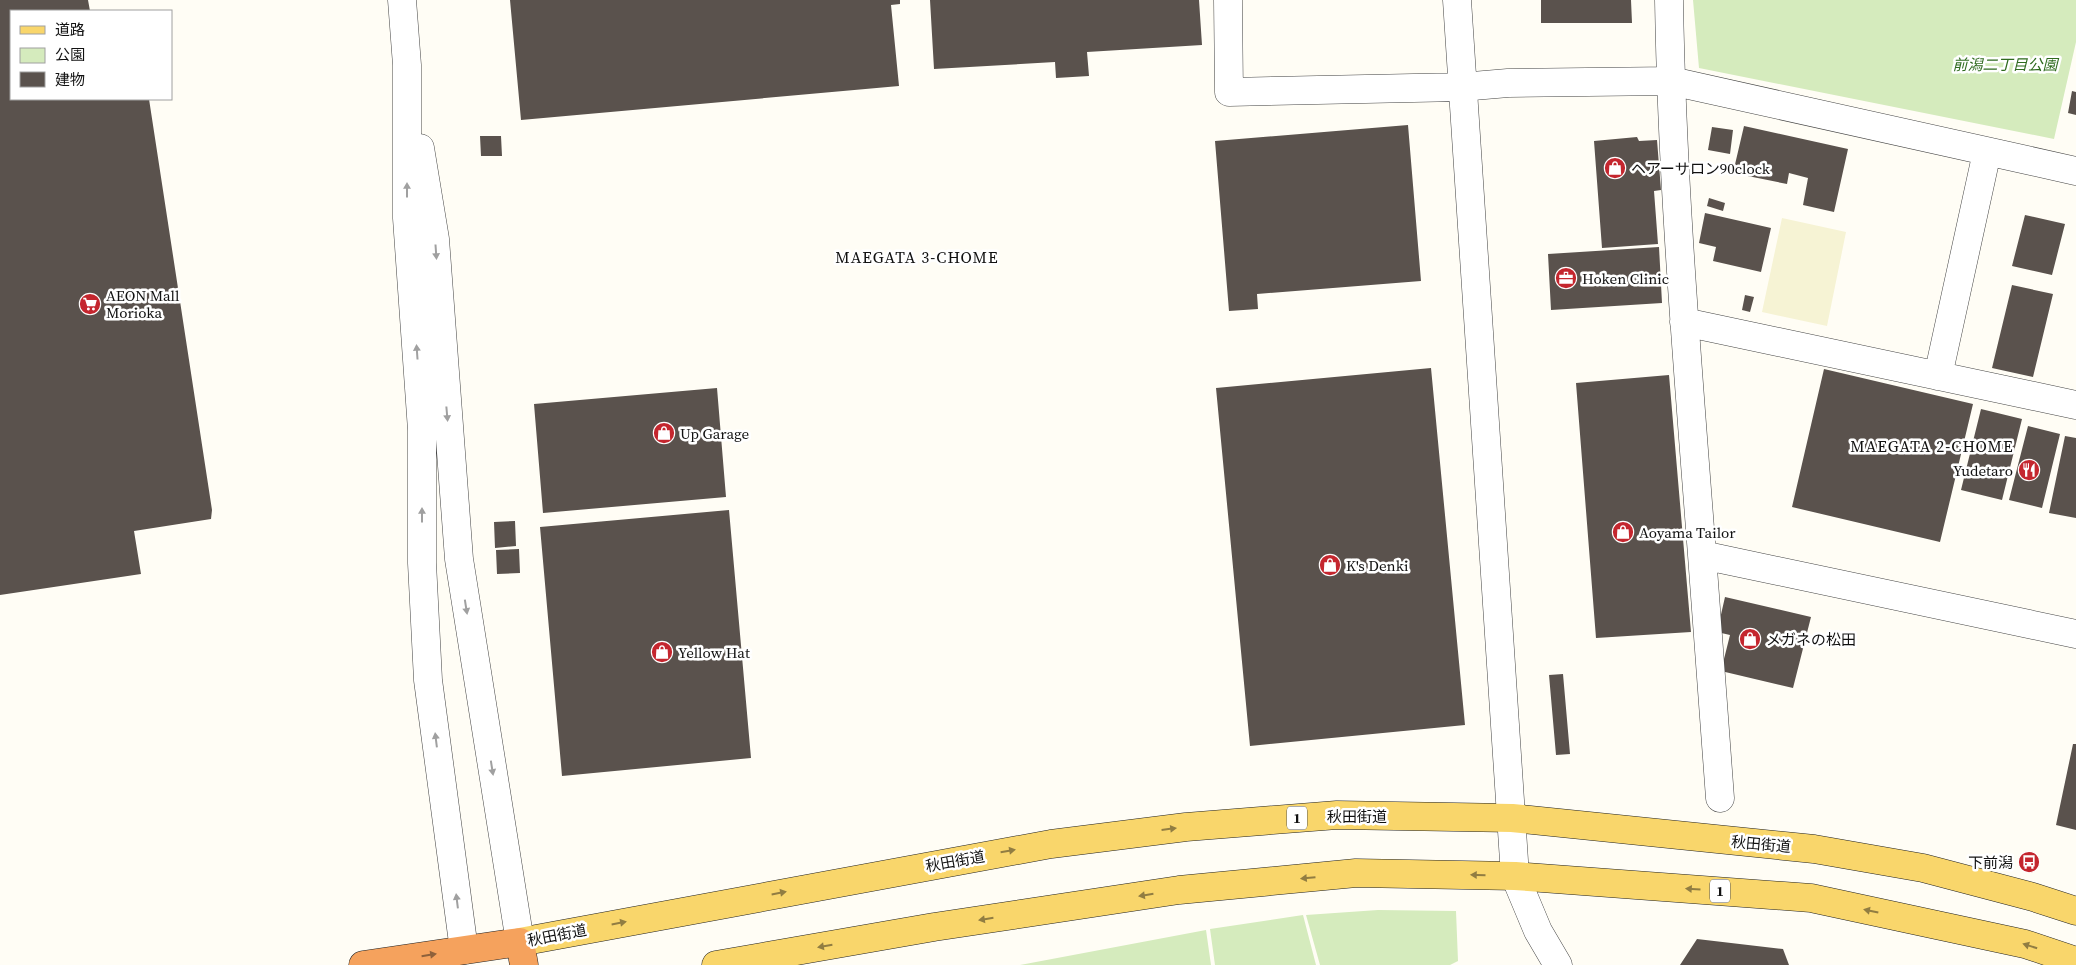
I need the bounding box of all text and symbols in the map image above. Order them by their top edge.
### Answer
legend [10,10,172,100]
text: 道路 [55,19,85,40]
text: 公園 [55,44,85,65]
park label: 前潟二丁目公園 [1952,54,2059,75]
text: 建物 [55,69,85,90]
shop icon: ヘアーサロン90clock [1603,156,1627,180]
place label: ヘアーサロン90clock [1631,158,1771,179]
one-way arrow [403,182,411,198]
one-way arrow [432,244,440,260]
district label: MAEGATA 3-CHOME [835,246,999,268]
office icon: Hoken Clinic [1554,266,1578,290]
place label: Hoken Clinic [1582,268,1669,289]
place label: AEON Mall Morioka [106,285,180,323]
supermarket icon: AEON Mall Morioka [78,292,102,316]
one-way arrow [412,344,420,360]
one-way arrow [444,406,452,422]
shop icon: Up Garage [652,421,676,445]
place label: Up Garage [680,423,750,444]
district label: MAEGATA 2-CHOME [1850,435,2014,457]
restaurant icon: Yudetaro [2017,458,2041,482]
place label: Yudetaro [1953,460,2013,481]
one-way arrow [418,506,426,522]
shop icon: Aoyama Tailor [1611,520,1635,544]
place label: Aoyama Tailor [1639,522,1736,543]
shop icon: K's Denki [1318,553,1342,577]
place label: K's Denki [1346,555,1408,576]
one-way arrow [463,599,471,615]
shop icon: メガネの松田 [1738,627,1762,651]
place label: メガネの松田 [1766,629,1856,650]
shop icon: Yellow Hat [650,640,674,664]
place label: Yellow Hat [678,642,750,663]
one-way arrow [432,732,440,748]
one-way arrow [488,760,496,776]
road number: 1 [1287,806,1307,830]
street label: 秋田街道 [1327,806,1387,827]
one-way arrow [1161,825,1177,833]
street label: 秋田街道 [1730,831,1792,857]
street label: 秋田街道 [924,845,986,877]
one-way arrow [1000,847,1016,855]
bus stop icon: 下前潟 [2017,850,2041,874]
place label: 下前潟 [1968,852,2013,873]
one-way arrow [1470,871,1486,879]
one-way arrow [1300,874,1316,882]
road number: 1 [1710,879,1730,902]
one-way arrow [1684,885,1700,893]
one-way arrow [771,889,787,897]
one-way arrow [1138,891,1154,899]
one-way arrow [453,893,461,909]
one-way arrow [1863,907,1878,915]
one-way arrow [977,915,993,923]
street label: 秋田街道 [526,919,588,951]
one-way arrow [612,919,628,927]
one-way arrow [2022,941,2037,949]
one-way arrow [817,942,833,950]
one-way arrow [421,951,437,959]

